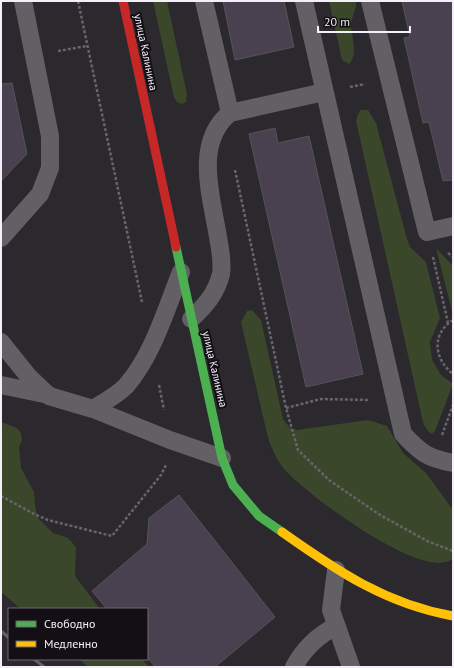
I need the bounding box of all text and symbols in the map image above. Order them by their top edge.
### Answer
scale bar [318,8,410,34]
street label: улица Калинина [131,12,161,92]
text: 20 m [324,14,350,29]
street label: улица Калинина [199,329,231,409]
legend [8,608,148,660]
text: Свободно [44,616,95,631]
text: Медленно [44,636,98,651]

